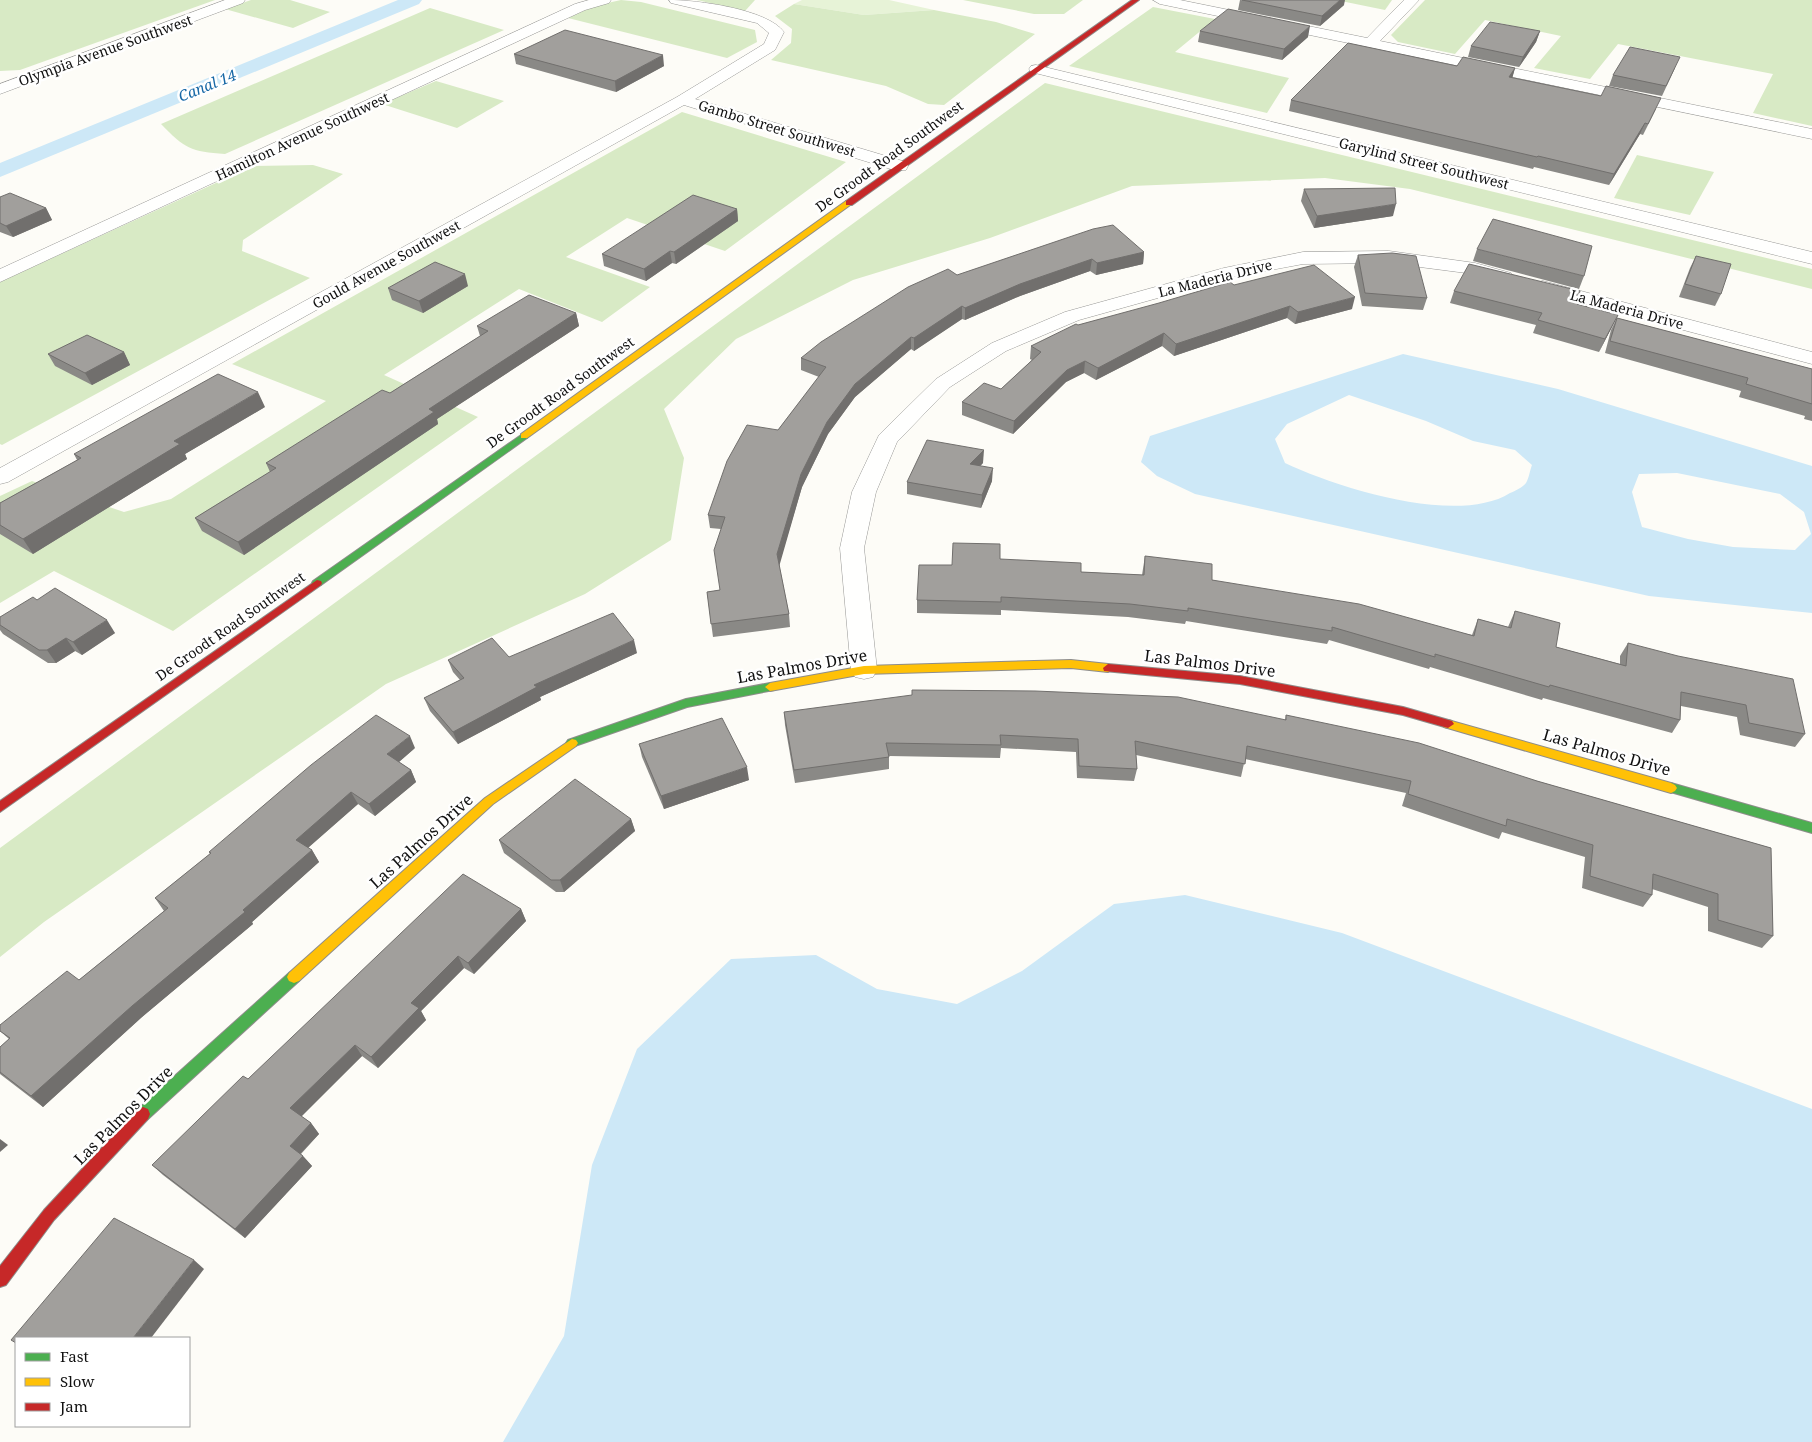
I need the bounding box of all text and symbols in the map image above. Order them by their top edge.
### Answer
street label: Olympia Avenue Southwest [16,10,194,90]
water label: Canal 14 [175,64,239,106]
street label: Hamilton Avenue Southwest [212,87,392,185]
street label: Gambo Street Southwest [696,95,858,161]
street label: De Groodt Road Southwest [811,96,967,216]
street label: Garylind Street Southwest [1337,133,1511,193]
street label: Gould Avenue Southwest [309,215,463,313]
street label: La Maderia Drive [1156,255,1274,301]
street label: La Maderia Drive [1568,285,1686,333]
street label: De Groodt Road Southwest [482,332,638,452]
street label: De Groodt Road Southwest [152,567,308,685]
street label: Las Palmos Drive [735,644,869,688]
street label: Las Palmos Drive [1143,644,1277,682]
street label: Las Palmos Drive [1541,723,1673,781]
street label: Las Palmos Drive [365,789,477,893]
street label: Las Palmos Drive [69,1061,177,1169]
legend [15,1337,190,1427]
text: Fast [60,1346,89,1366]
text: Slow [60,1371,94,1391]
text: Jam [59,1396,88,1416]

